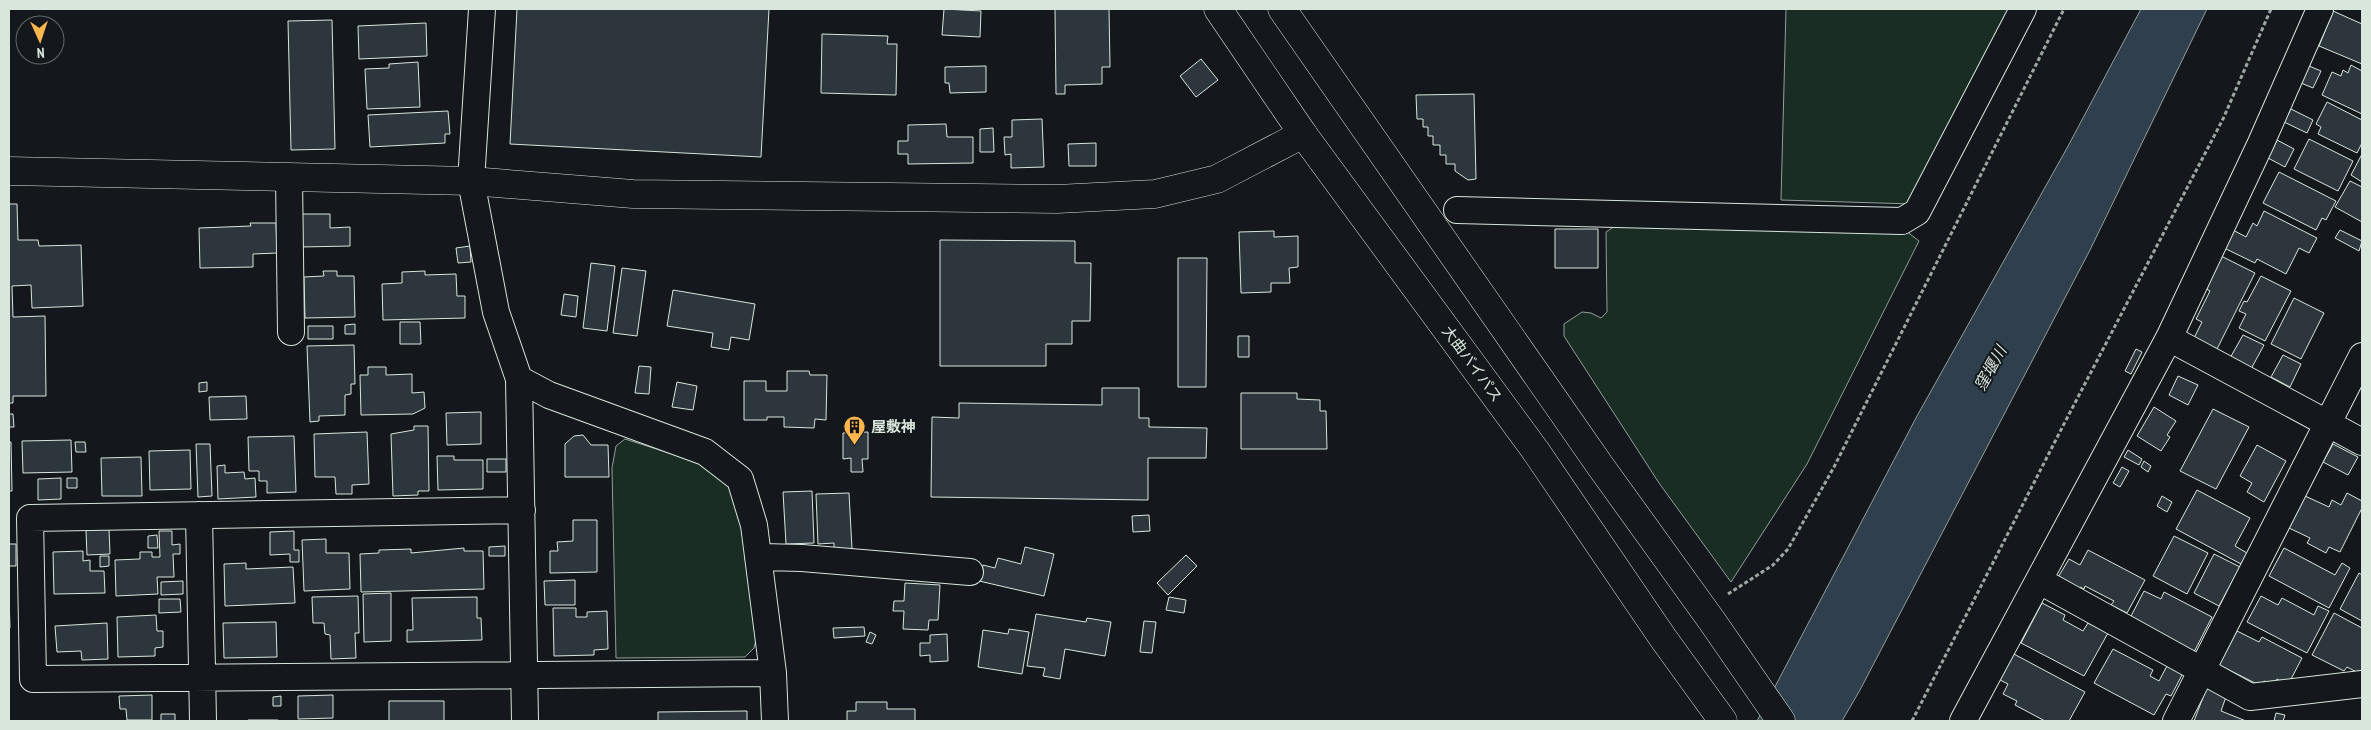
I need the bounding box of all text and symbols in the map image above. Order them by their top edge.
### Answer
north arrow [15,15,65,65]
text: N [36,44,45,62]
street label: 大曲バイパス [1438,322,1506,406]
water label: 窪堰川 [1970,340,2011,394]
building icon: 屋敷神 [843,415,867,446]
place label: 屋敷神 [871,417,916,436]

